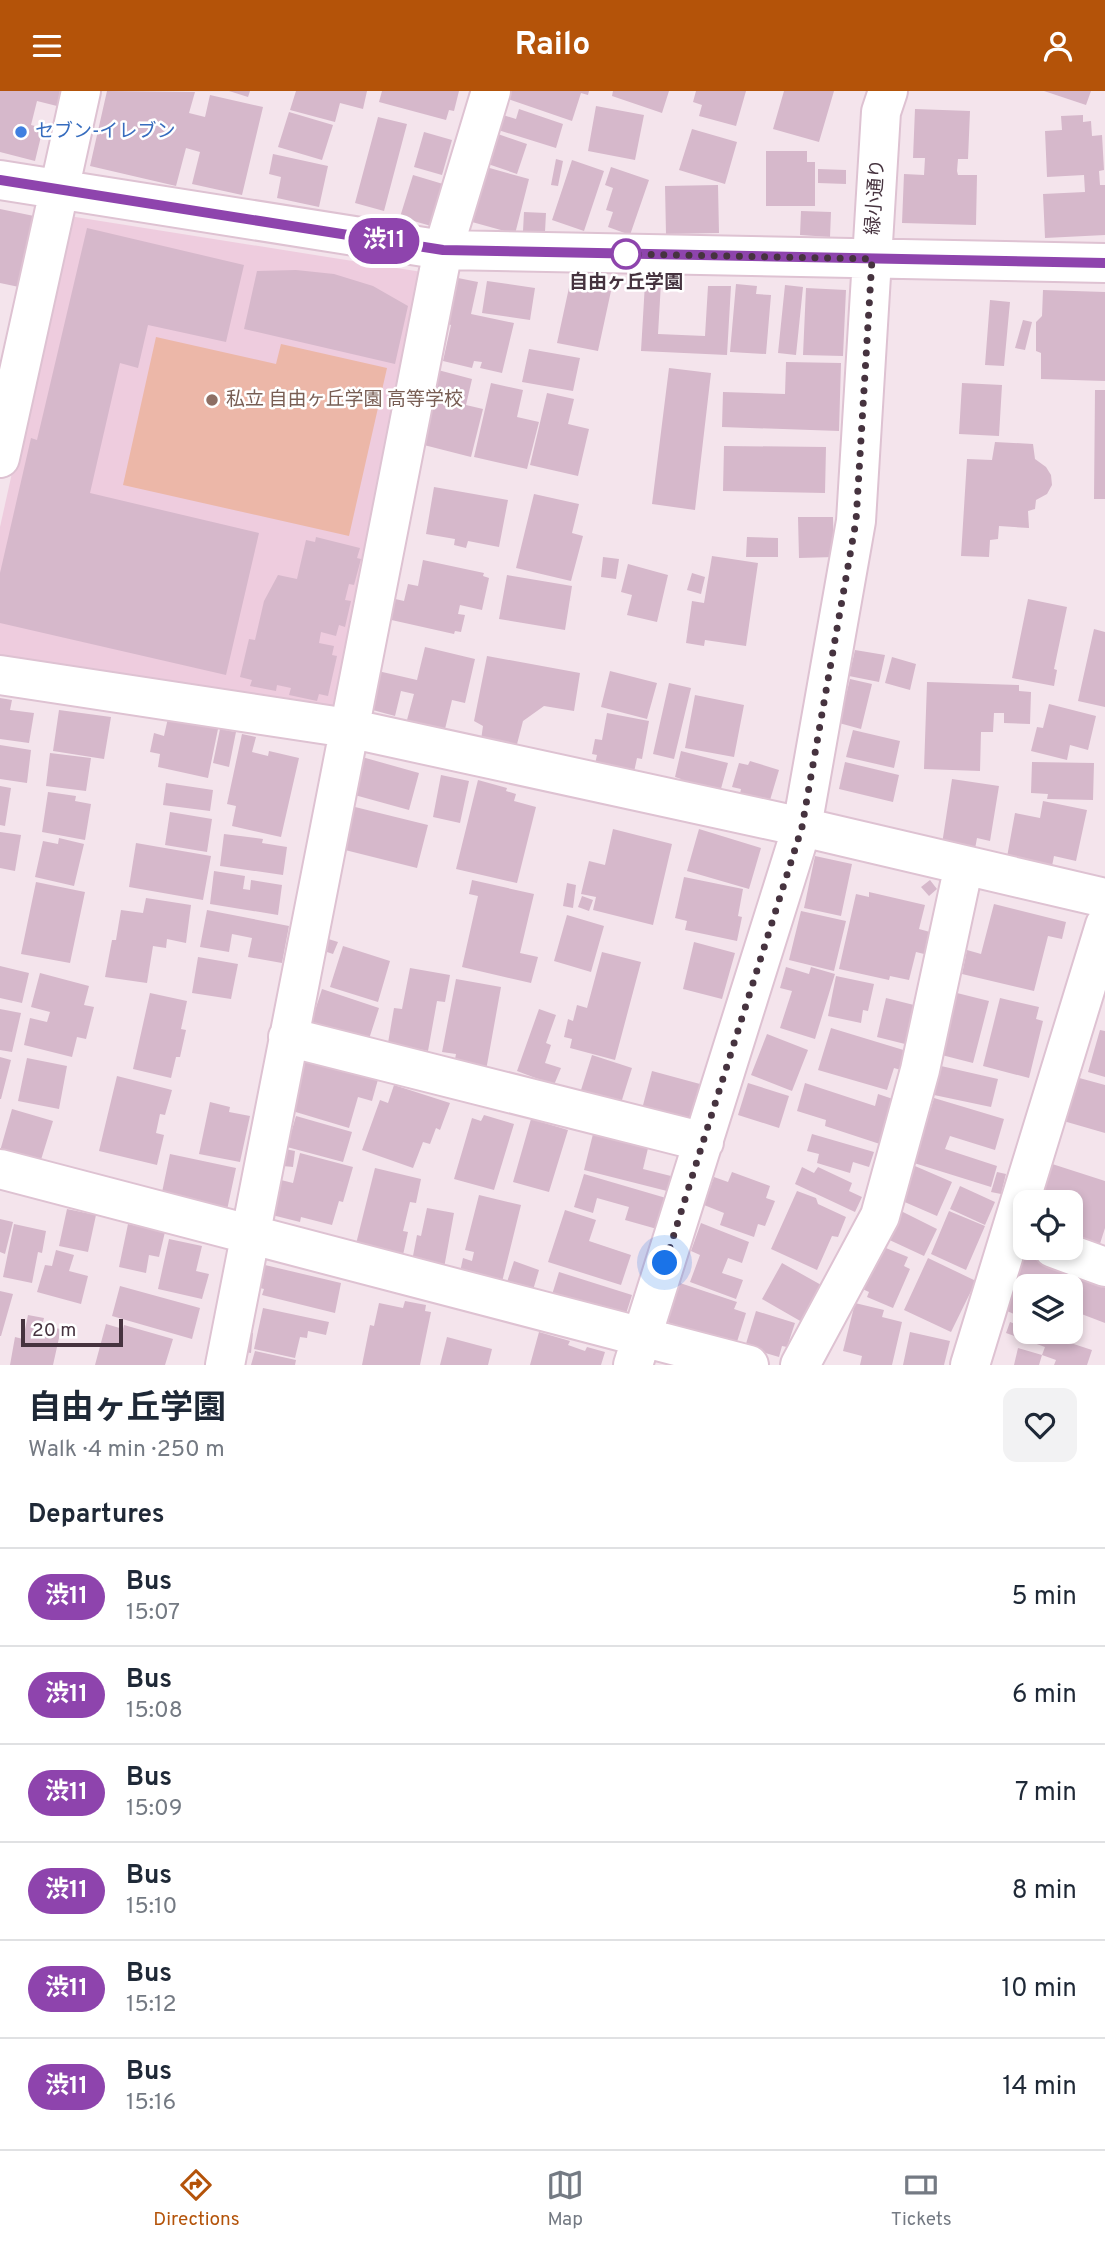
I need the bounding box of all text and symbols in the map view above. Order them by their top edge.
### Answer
text: Railo [515,26,590,66]
icon: menu [28,27,66,65]
icon: person [1039,27,1077,65]
place label: セブン-イレブン [35,120,176,144]
marker: セブン-イレブン [13,124,29,140]
street label: 緑小通り [861,158,891,236]
line badge: 渋11 [344,218,424,264]
text: 渋11 [362,226,406,256]
marker: 自由ヶ丘学園 [611,239,641,269]
place label: 自由ヶ丘学園 [569,271,683,295]
place label: 私立 自由ヶ丘学園 高等学校 [226,388,463,412]
marker: 私立 自由ヶ丘学園 高等学校 [204,392,220,408]
map controls [1013,1190,1083,1344]
button: locate [1013,1190,1083,1260]
your location [647,1245,682,1280]
button: layers [1013,1274,1083,1344]
scale bar [21,1316,122,1348]
text: 20 m [32,1319,76,1343]
button: heart [1003,1388,1077,1462]
text: 自由ヶ丘学園 [28,1389,226,1431]
text: Walk · 4 min · 250 m [28,1436,225,1465]
text: Departures [28,1499,165,1532]
text: Bus [126,1566,172,1599]
text: 5 min [1011,1581,1077,1614]
text: 渋11 [45,1582,88,1612]
text: 15:07 [126,1599,180,1628]
text: Bus [126,1664,172,1697]
text: 6 min [1012,1679,1077,1712]
text: 渋11 [45,1680,88,1710]
text: 15:08 [126,1697,183,1726]
text: Bus [126,1762,172,1795]
text: 7 min [1015,1777,1077,1810]
text: 渋11 [45,1778,88,1808]
text: 15:09 [126,1795,183,1824]
text: Bus [126,1860,172,1893]
text: 8 min [1012,1875,1077,1908]
text: 渋11 [45,1876,88,1906]
text: 15:10 [126,1893,177,1922]
text: Bus [126,1958,172,1991]
text: 10 min [1001,1973,1077,2006]
text: 渋11 [45,1974,88,2004]
text: 15:12 [126,1991,177,2020]
text: Bus [126,2056,172,2089]
text: 14 min [1002,2071,1077,2104]
text: 渋11 [45,2072,88,2102]
text: 15:16 [126,2089,176,2118]
tab: Directions [153,2166,240,2232]
tab: Map [546,2166,584,2232]
tab: Tickets [891,2166,952,2232]

